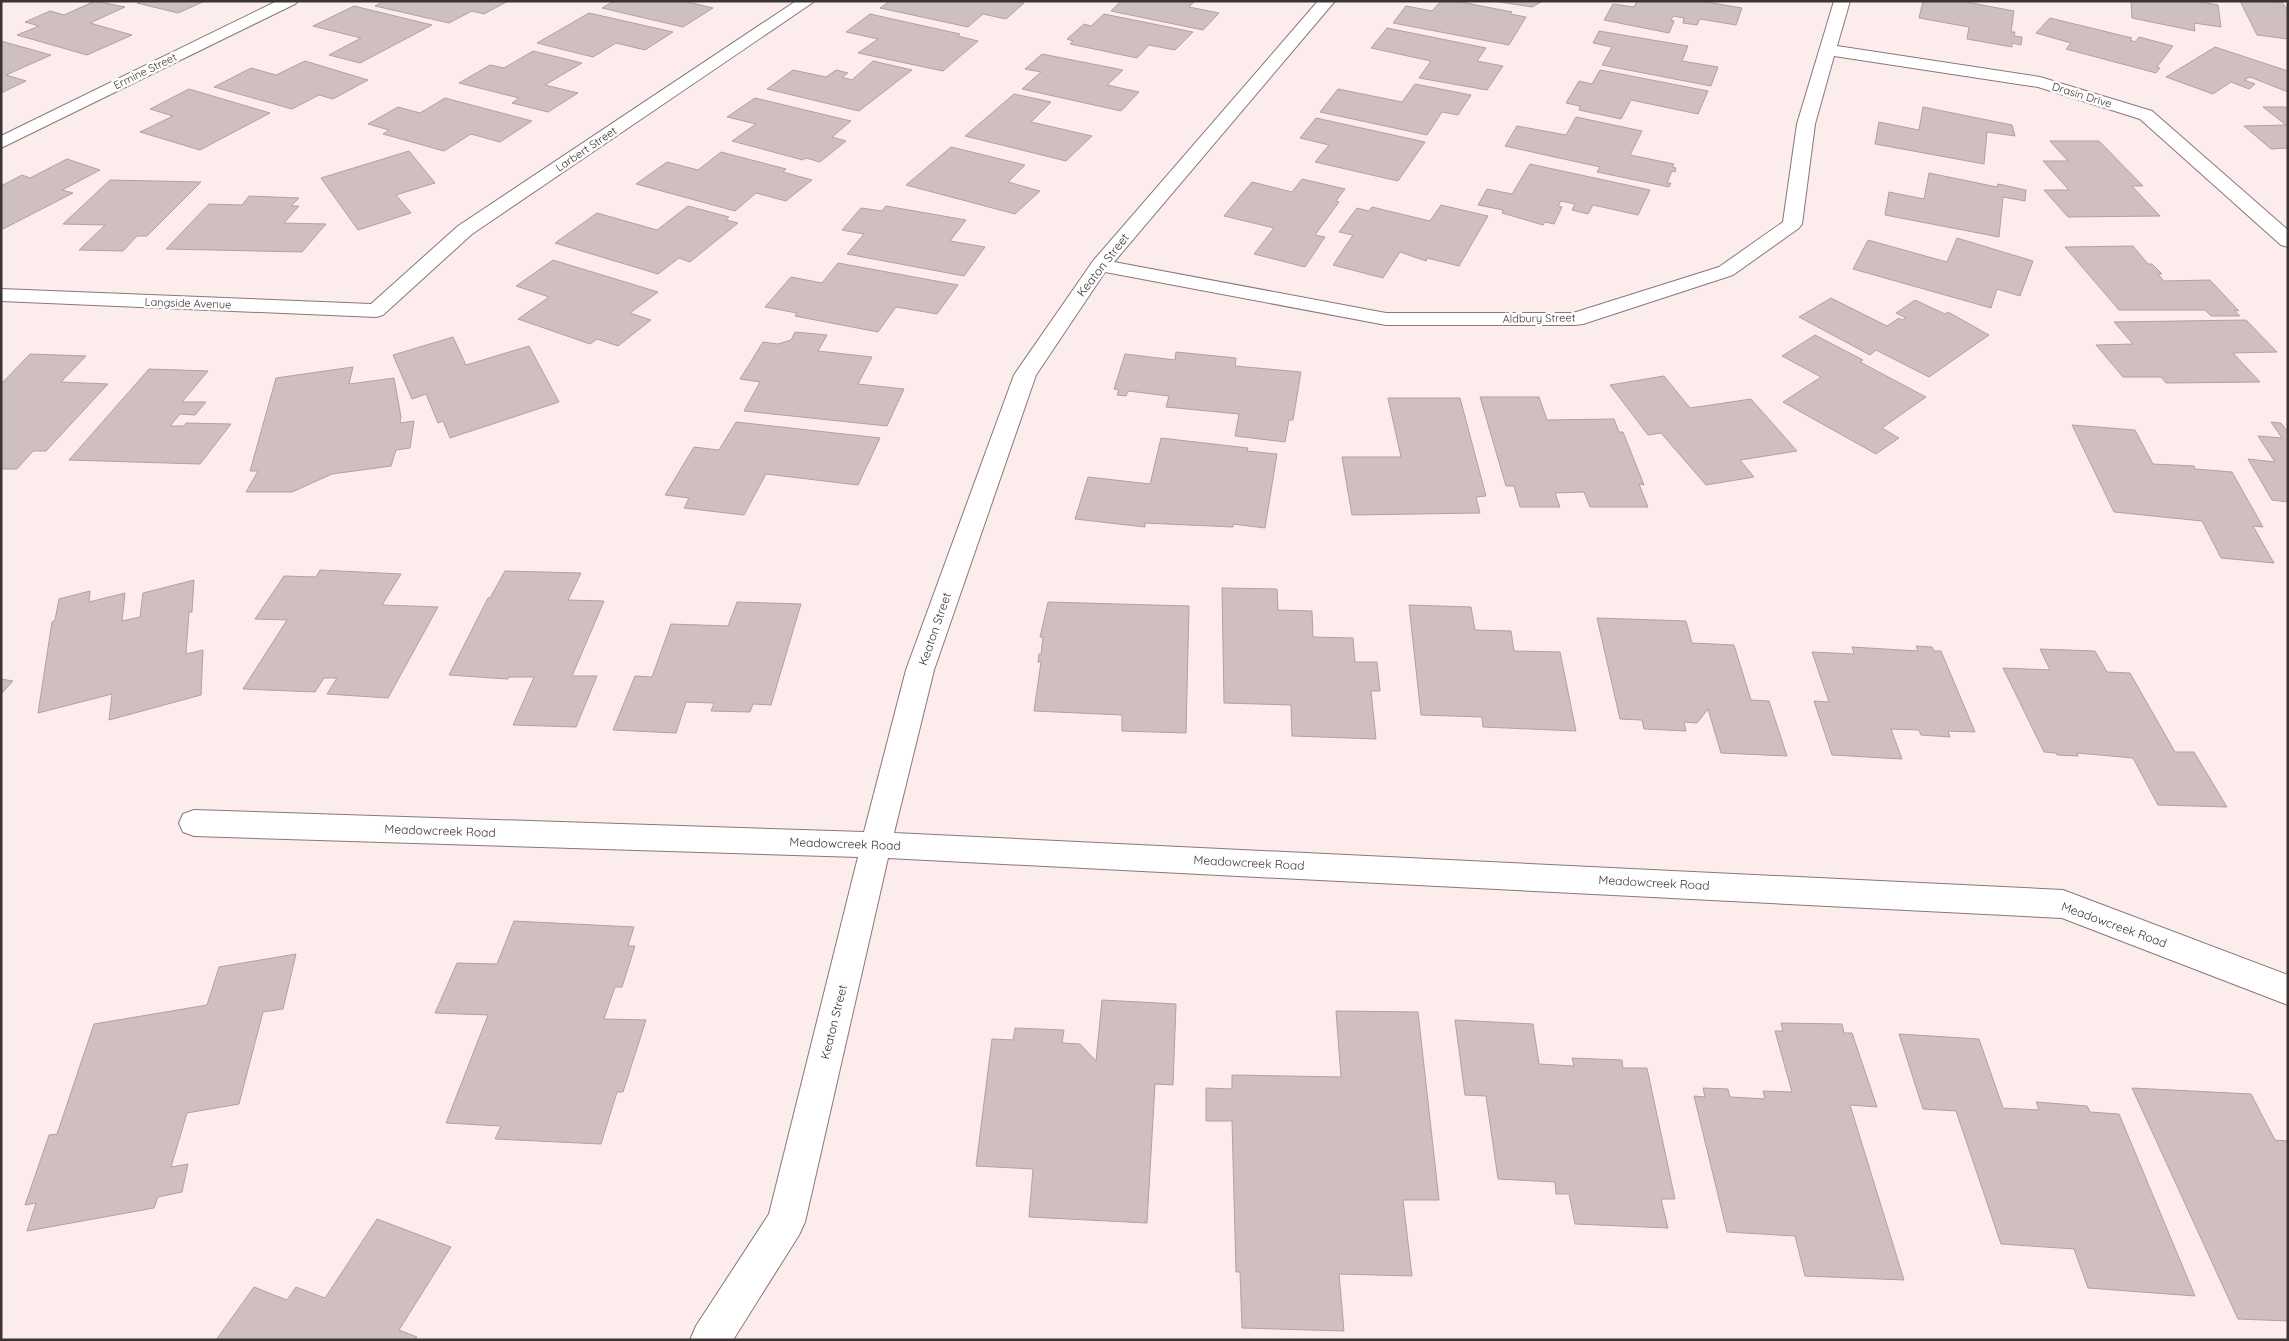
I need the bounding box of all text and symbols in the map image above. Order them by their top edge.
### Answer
street label: Ermine Street [111,50,179,92]
street label: Drasin Drive [2050,79,2114,111]
street label: Larbert Street [553,123,619,175]
street label: Keaton Street [1073,230,1132,299]
street label: Langside Avenue [144,294,232,312]
street label: Aldbury Street [1503,310,1576,326]
street label: Keaton Street [915,590,954,667]
street label: Meadowcreek Road [384,821,496,840]
street label: Meadowcreek Road [789,834,901,853]
street label: Meadowcreek Road [1193,852,1305,873]
street label: Meadowcreek Road [1598,872,1710,893]
street label: Meadowcreek Road [2059,898,2169,951]
street label: Keaton Street [817,983,850,1061]

